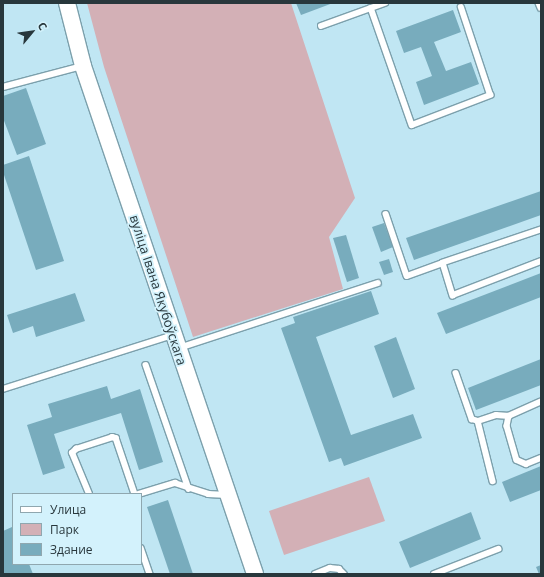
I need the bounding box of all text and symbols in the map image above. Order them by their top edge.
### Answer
north arrow [12,12,52,52]
text: С [35,19,51,33]
street label: вуліца Івана Якубоўскага [126,213,190,367]
legend [12,493,142,565]
text: Улица [50,501,86,518]
text: Парк [50,521,79,538]
text: Здание [50,541,93,558]

